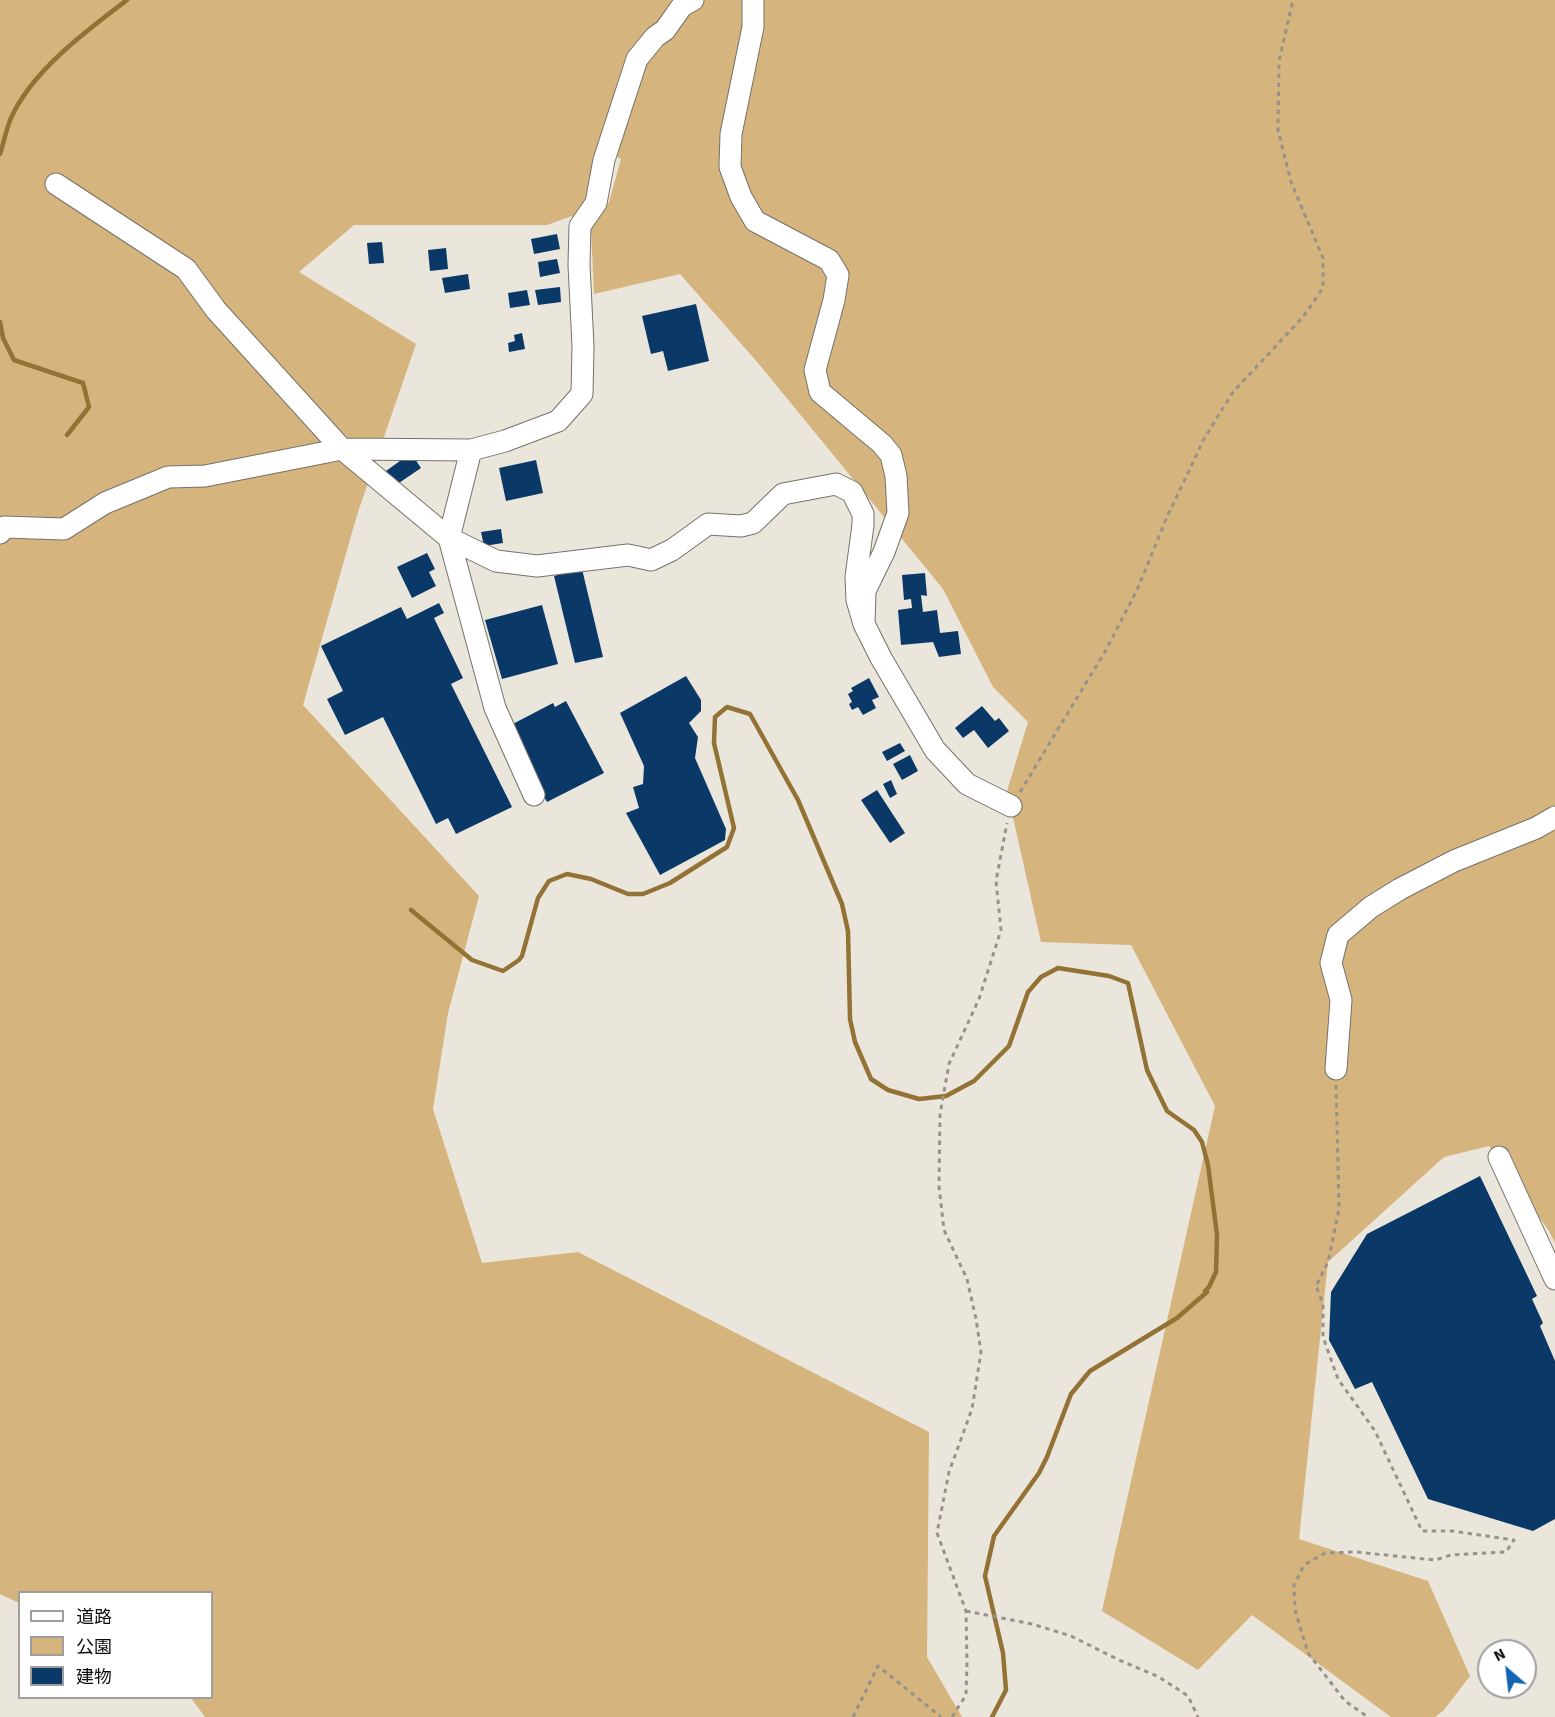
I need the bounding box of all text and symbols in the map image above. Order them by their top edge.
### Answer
legend [18,1591,213,1699]
text: 道路 [76,1605,112,1630]
text: 公園 [76,1635,112,1660]
north arrow [1477,1639,1537,1699]
text: N [1490,1643,1509,1667]
text: 建物 [76,1665,112,1690]

